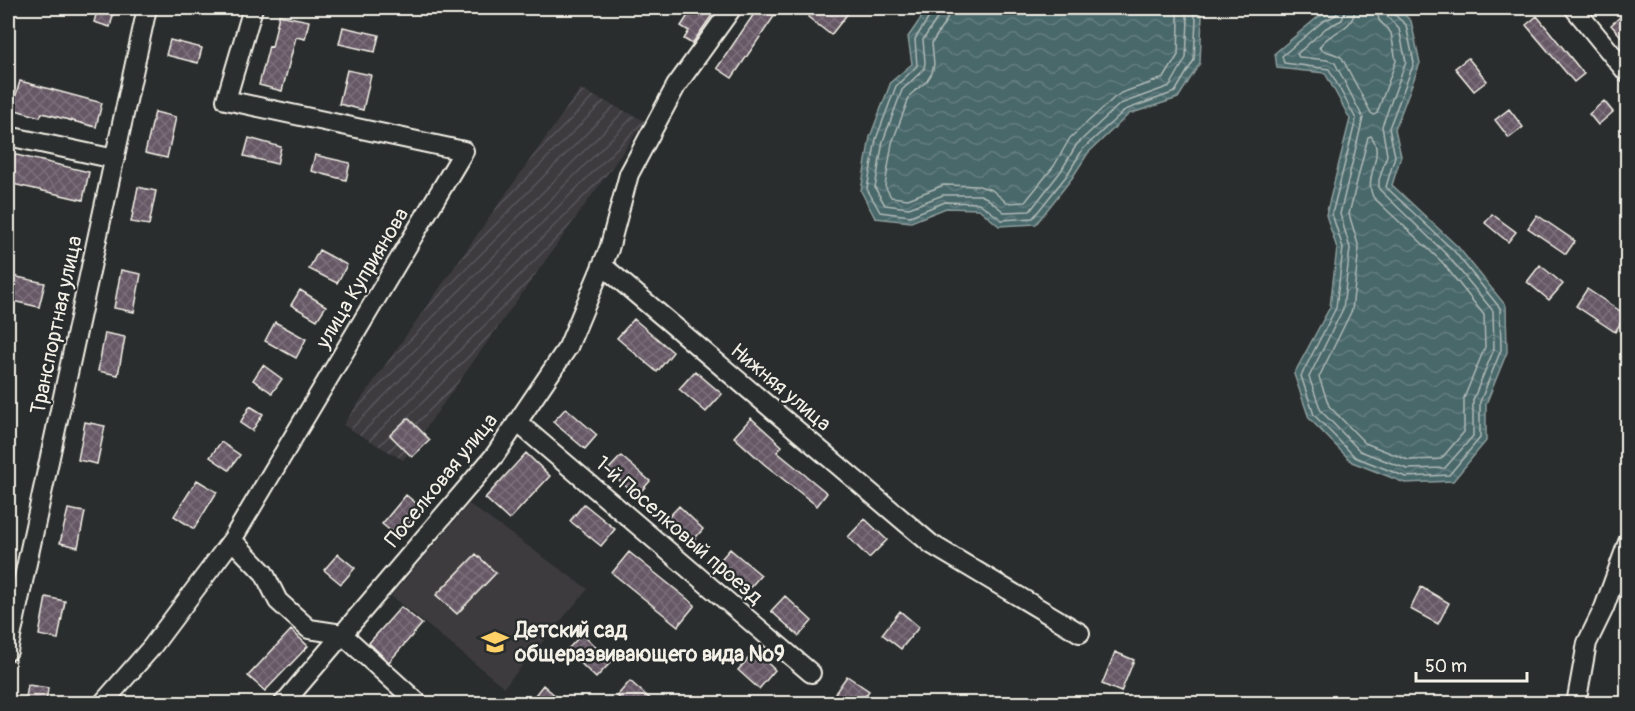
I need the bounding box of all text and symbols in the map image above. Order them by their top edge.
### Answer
street label: улица Куприянова [309,203,415,354]
street label: Транспортная улица [24,233,89,417]
street label: Нижняя улица [725,337,837,437]
street label: Поселковая улица [379,408,504,553]
street label: 1-й Поселковый проезд [589,450,768,611]
place label: Детский сад общеразвивающего вида №9 [513,617,785,668]
school or university icon: Детский сад общеразвивающего вида №9 [480,627,510,657]
scale bar [1416,645,1527,683]
text: 50 m [1425,655,1467,678]

